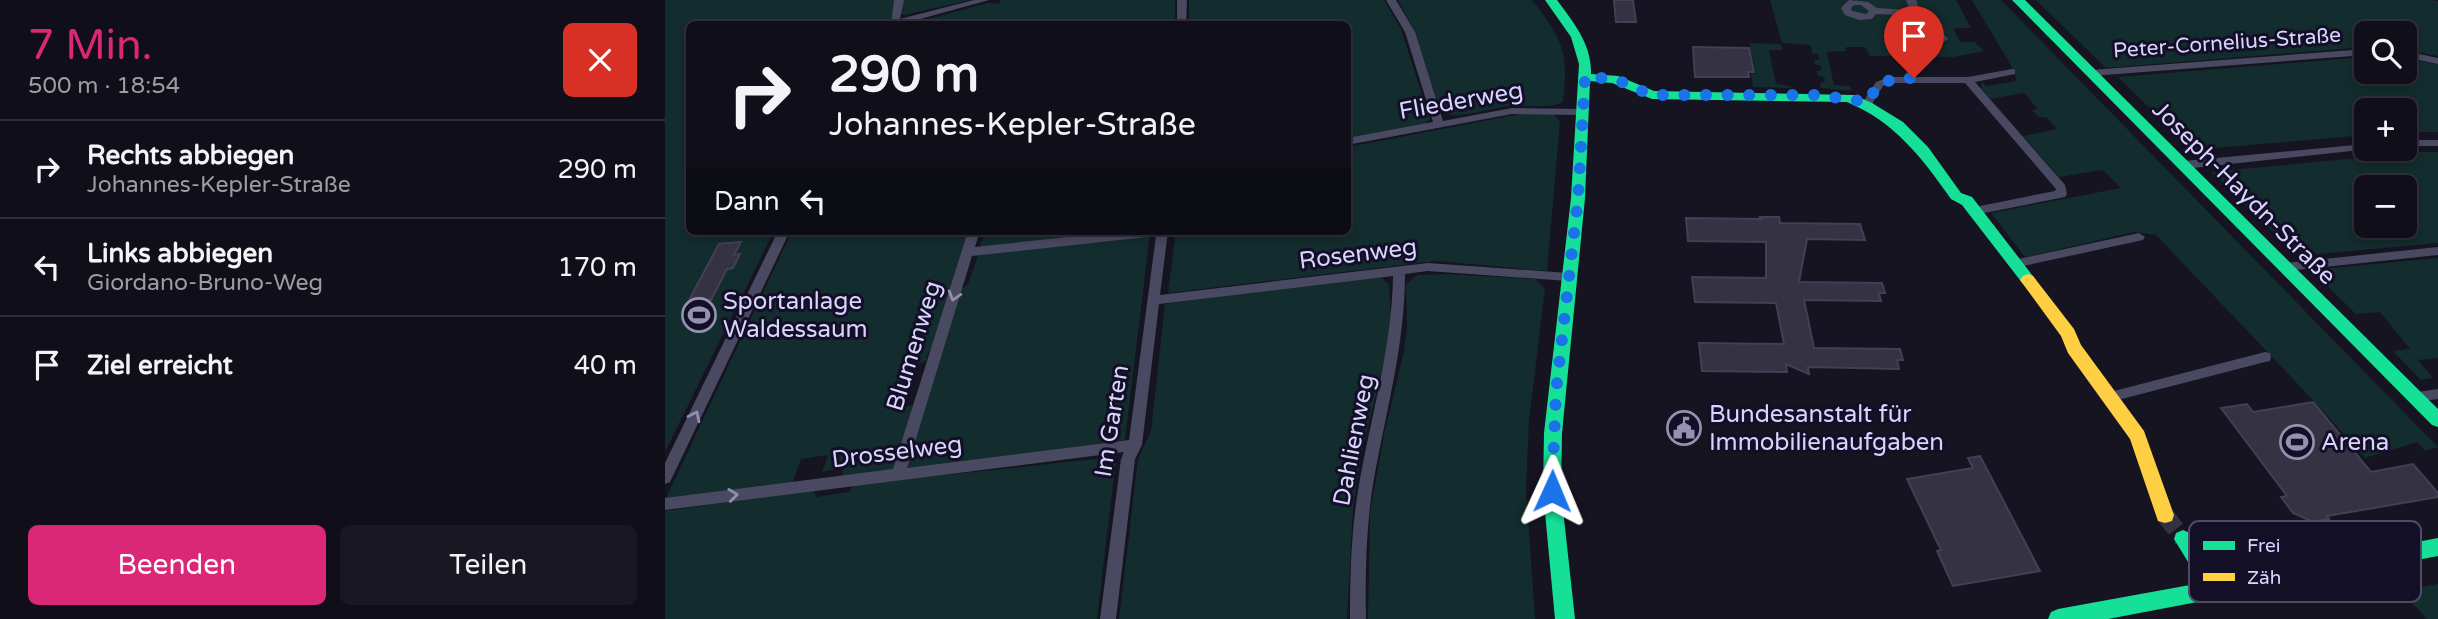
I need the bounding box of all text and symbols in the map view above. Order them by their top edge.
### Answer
pin [1884,6,1944,78]
icon: arrive [1895,17,1933,55]
text: 7 Min. [28,20,152,71]
map controls [2354,21,2417,238]
button: search [2354,21,2417,84]
button: close [563,23,637,97]
street label: Peter-Cornelius-Straße [2112,23,2342,63]
text: 290 m [829,46,979,105]
icon: right [714,49,805,140]
text: 500 m · 18:54 [28,72,180,100]
street label: Fliederweg [1397,76,1525,126]
street label: Joseph-Haydn-Straße [2146,95,2342,291]
button: + [2354,98,2417,161]
text: Johannes-Kepler-Straße [829,106,1196,144]
text: Rechts abbiegen [87,140,294,171]
icon: right [28,150,66,188]
text: 290 m [557,154,637,185]
text: Johannes-Kepler-Straße [87,171,351,199]
button: − [2354,175,2417,238]
icon: left [794,182,832,220]
text: Dann [714,186,780,217]
street label: Rosenweg [1297,232,1419,276]
text: Links abbiegen [87,238,273,269]
icon: left [28,248,66,286]
text: 170 m [557,252,637,283]
text: Giordano-Bruno-Weg [87,269,323,297]
street label: Blumenweg [880,277,948,415]
place label: Sportanlage Waldessaum [723,287,868,344]
one-way arrow [947,290,962,302]
sports icon: Sportanlage Waldessaum [680,296,718,334]
icon: arrive [28,346,66,384]
text: Ziel erreicht [87,350,233,381]
text: 40 m [574,350,637,381]
street label: Im Garten [1089,363,1135,479]
street label: Dahlienweg [1327,372,1381,508]
place label: Bundesanstalt für Immobilienaufgaben [1709,400,1944,457]
public building icon: Bundesanstalt für Immobilienaufgaben [1665,409,1703,447]
one-way arrow [686,411,700,423]
sports icon: Arena [2278,423,2316,461]
place label: Arena [2321,428,2389,457]
street label: Drosselweg [830,430,964,474]
position arrow [1515,454,1589,528]
one-way arrow [727,488,739,503]
legend [2189,521,2421,602]
button: Beenden [28,525,326,605]
button: Teilen [340,525,637,605]
text: Frei [2247,535,2281,557]
text: Zäh [2247,567,2281,589]

